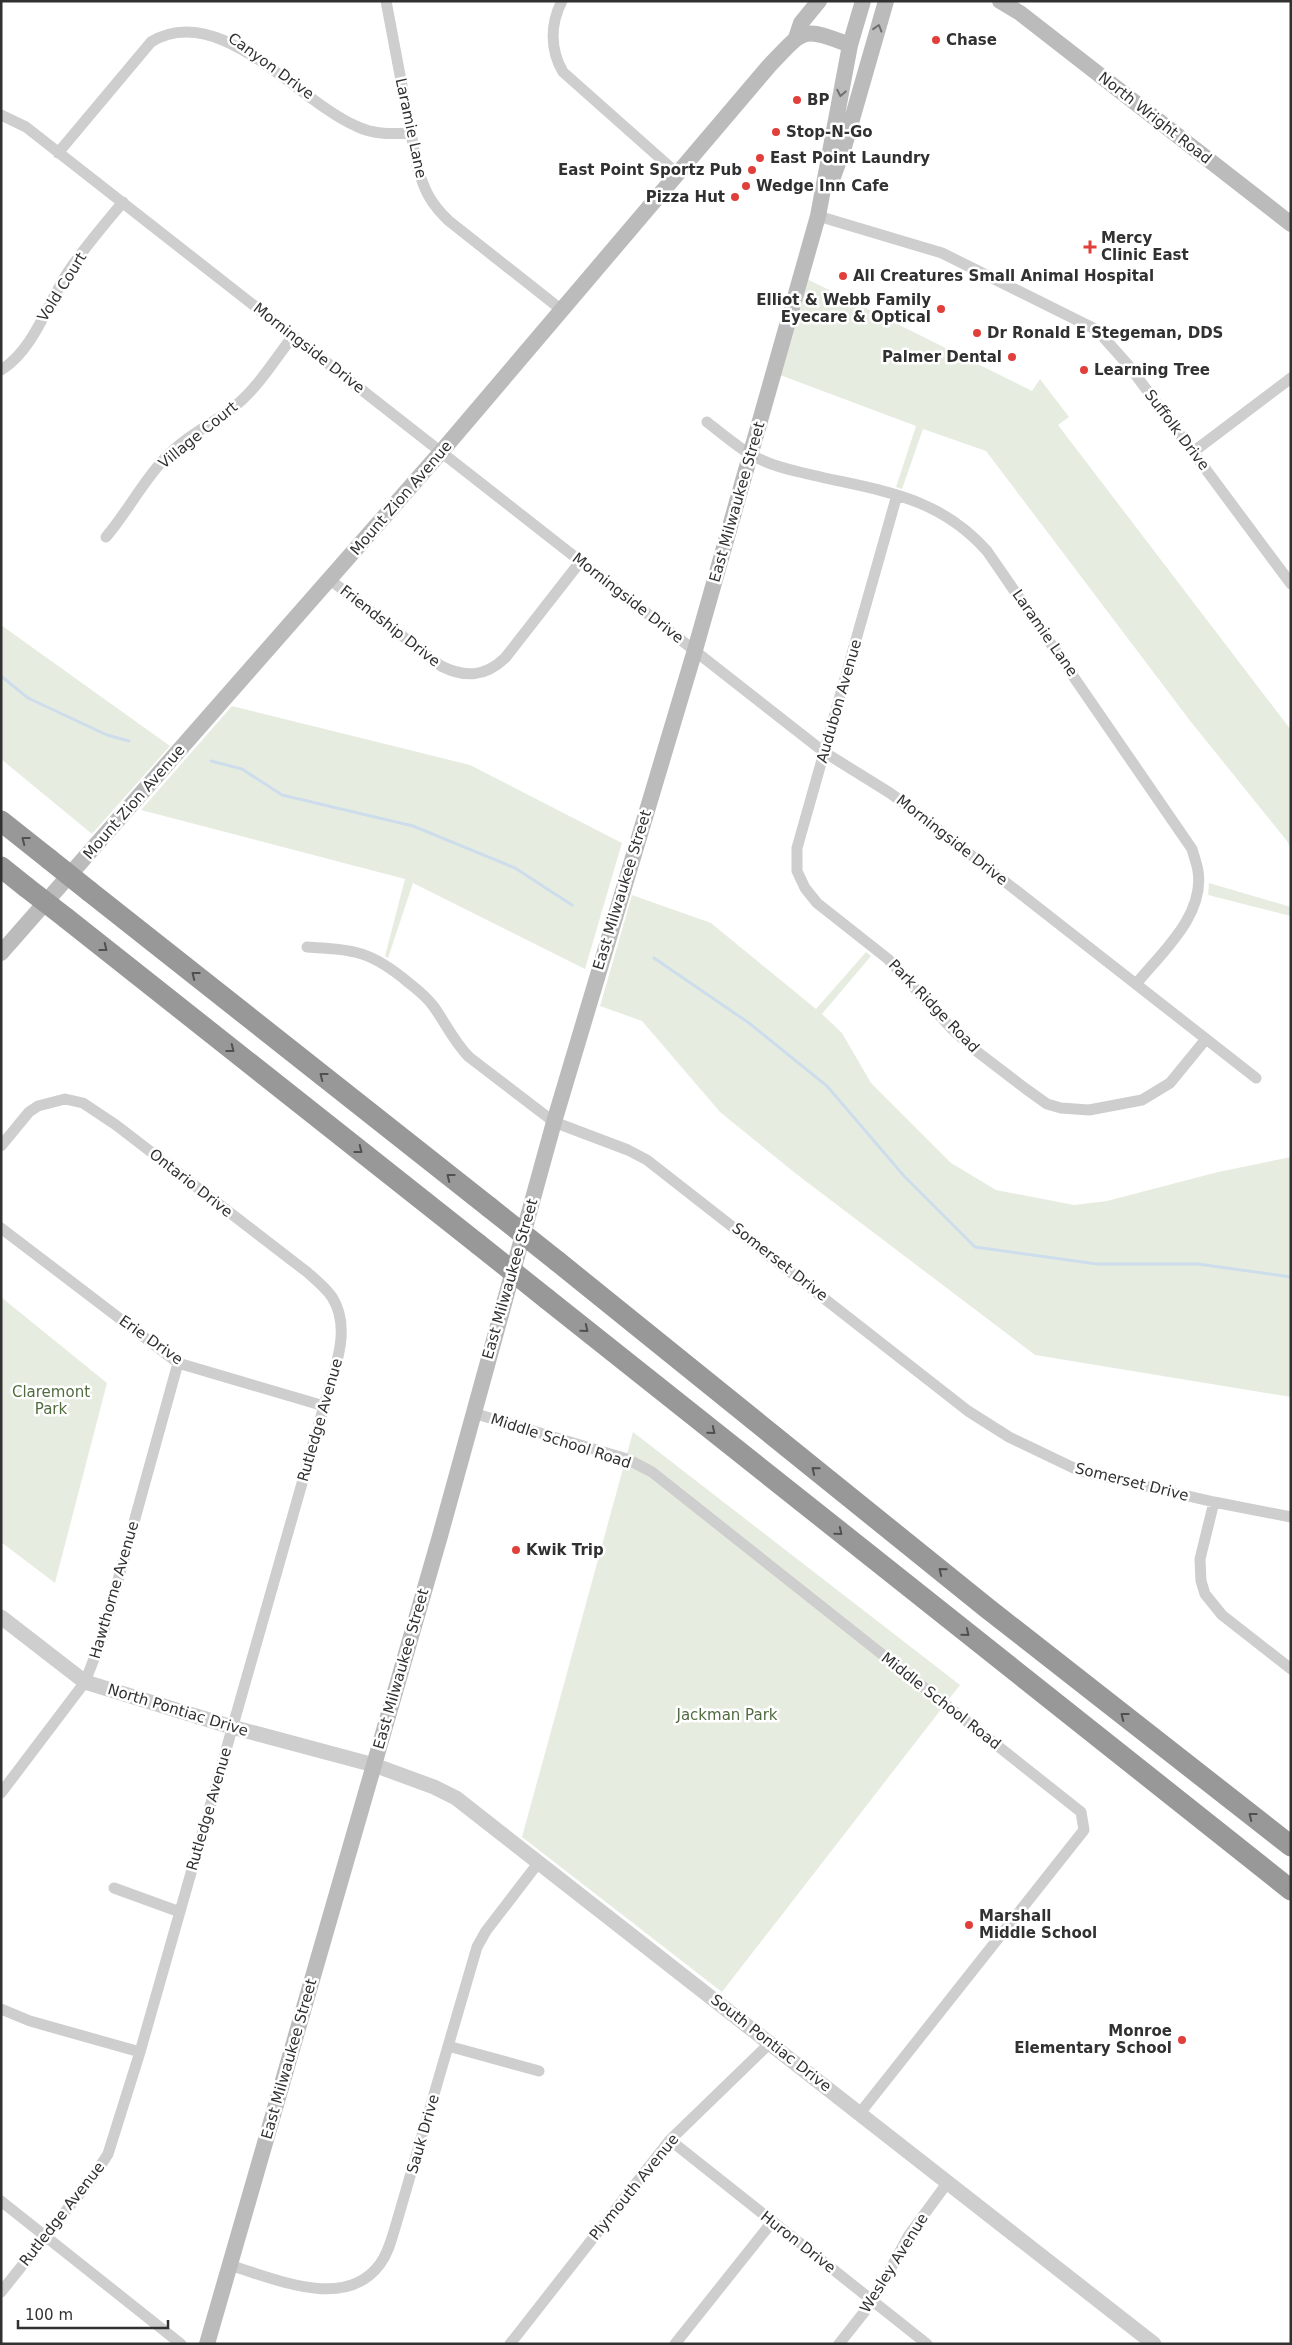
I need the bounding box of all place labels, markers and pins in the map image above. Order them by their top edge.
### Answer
place label: Chase [946,31,997,49]
marker: Chase [930,34,942,46]
place label: BP [807,91,829,109]
marker: BP [791,94,803,106]
place label: Stop-N-Go [786,123,873,141]
marker: Stop-N-Go [770,126,782,138]
place label: East Point Laundry [770,149,930,167]
marker: East Point Laundry [754,152,766,164]
place label: East Point Sportz Pub [558,161,742,179]
marker: East Point Sportz Pub [746,164,758,176]
place label: Wedge Inn Cafe [756,177,889,195]
marker: Wedge Inn Cafe [740,180,752,192]
place label: Pizza Hut [646,188,725,206]
marker: Pizza Hut [729,191,741,203]
place label: Mercy Clinic East [1101,229,1189,264]
marker: Mercy Clinic East [1083,240,1097,254]
place label: All Creatures Small Animal Hospital [853,267,1154,285]
marker: All Creatures Small Animal Hospital [837,270,849,282]
place label: Elliot & Webb Family Eyecare & Optical [756,291,931,326]
marker: Elliot & Webb Family Eyecare & Optical [935,303,947,315]
place label: Dr Ronald E Stegeman, DDS [987,324,1223,342]
marker: Dr Ronald E Stegeman, DDS [971,327,983,339]
place label: Palmer Dental [882,348,1002,366]
marker: Palmer Dental [1006,351,1018,363]
place label: Learning Tree [1094,361,1210,379]
marker: Learning Tree [1078,364,1090,376]
place label: Kwik Trip [526,1541,604,1559]
marker: Kwik Trip [510,1544,522,1556]
place label: Marshall Middle School [979,1907,1097,1942]
marker: Marshall Middle School [963,1919,975,1931]
place label: Monroe Elementary School [1014,2022,1172,2057]
marker: Monroe Elementary School [1176,2034,1188,2046]

